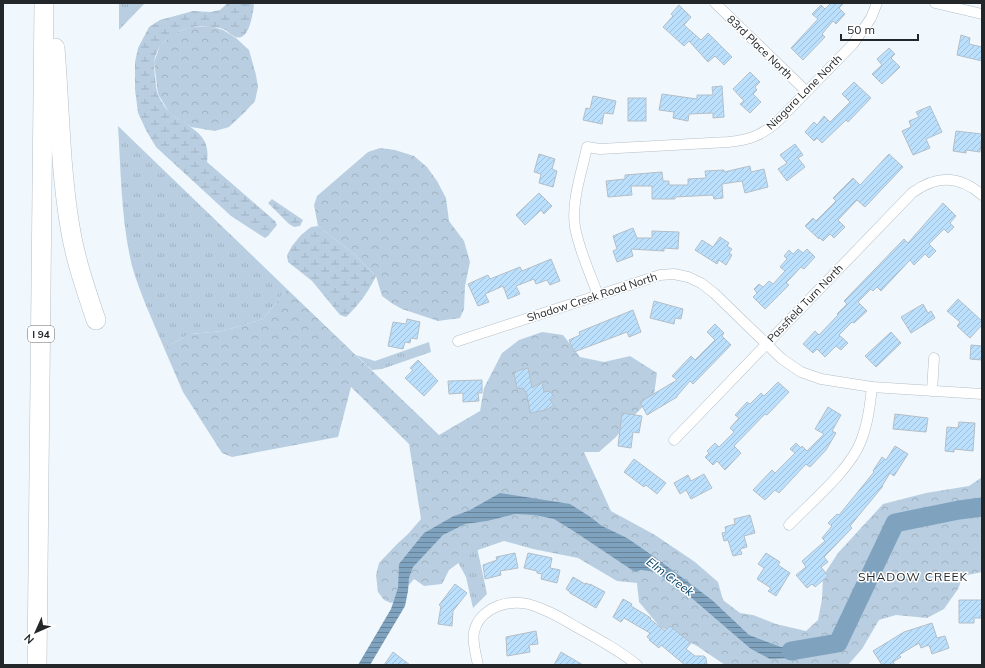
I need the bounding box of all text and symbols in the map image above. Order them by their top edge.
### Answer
street label: 83rd Place North [724,12,796,82]
scale bar [841,16,918,42]
text: 50 m [847,22,875,37]
street label: Niagara Lane North [763,51,845,133]
street label: Passfield Turn North [764,261,846,345]
street label: Shadow Creek Road North [525,269,659,325]
road number: I 94 [28,326,54,342]
water label: Elm Creek [644,554,698,600]
district label: SHADOW CREEK [858,569,968,584]
north arrow [16,612,56,652]
text: N [21,631,37,647]

